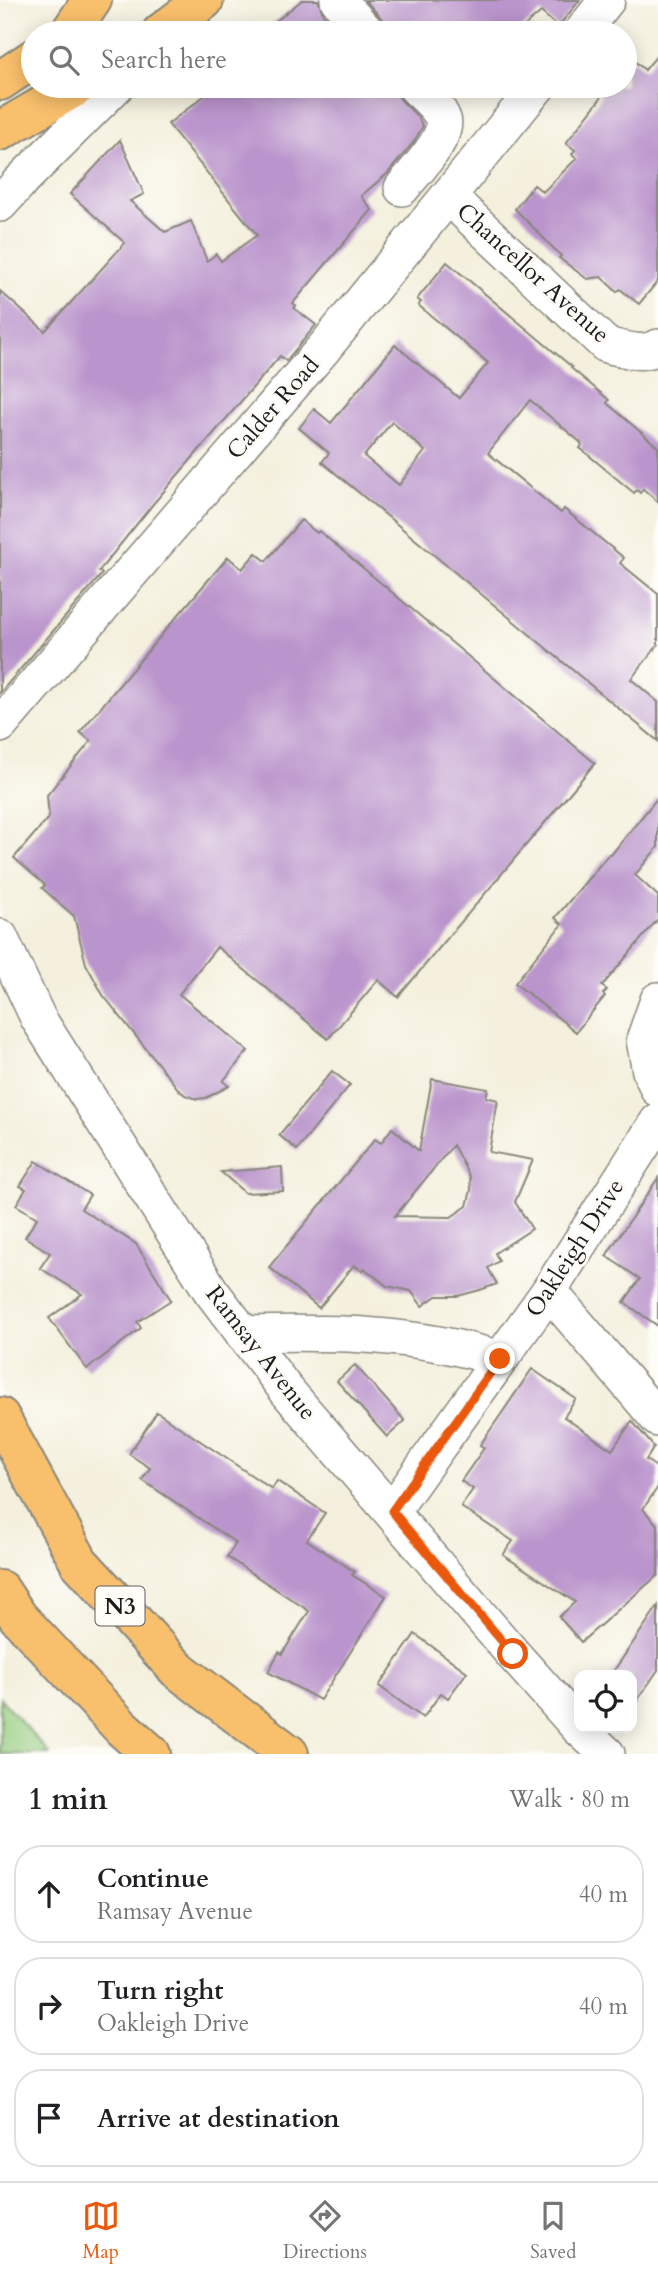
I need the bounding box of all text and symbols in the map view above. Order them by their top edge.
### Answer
search box [21,21,637,98]
icon: search [45,41,83,79]
text: Search here [101,42,227,77]
street label: Chancellor Avenue [449,195,617,351]
street label: Calder Road [219,349,327,467]
street label: Oakleigh Drive [518,1172,632,1324]
street label: Ramsay Avenue [198,1279,324,1427]
route end [484,1343,515,1374]
road number: N3 [96,1586,144,1625]
route start [497,1638,528,1669]
map controls [574,1670,637,1733]
button: locate [574,1670,637,1733]
text: 1 min [28,1779,108,1820]
text: Walk · 80 m [509,1784,630,1815]
text: Continue [97,1861,209,1896]
icon: ahead [30,1875,68,1913]
text: 40 m [579,1879,628,1910]
text: Ramsay Avenue [97,1896,253,1927]
text: Turn right [97,1973,224,2008]
icon: right [30,1987,68,2025]
text: 40 m [579,1991,628,2022]
text: Oakleigh Drive [97,2008,249,2039]
icon: arrive [30,2099,68,2137]
text: Arrive at destination [97,2101,340,2136]
tab: Map [82,2197,120,2265]
tab: Directions [283,2197,367,2265]
tab: Saved [530,2197,576,2265]

